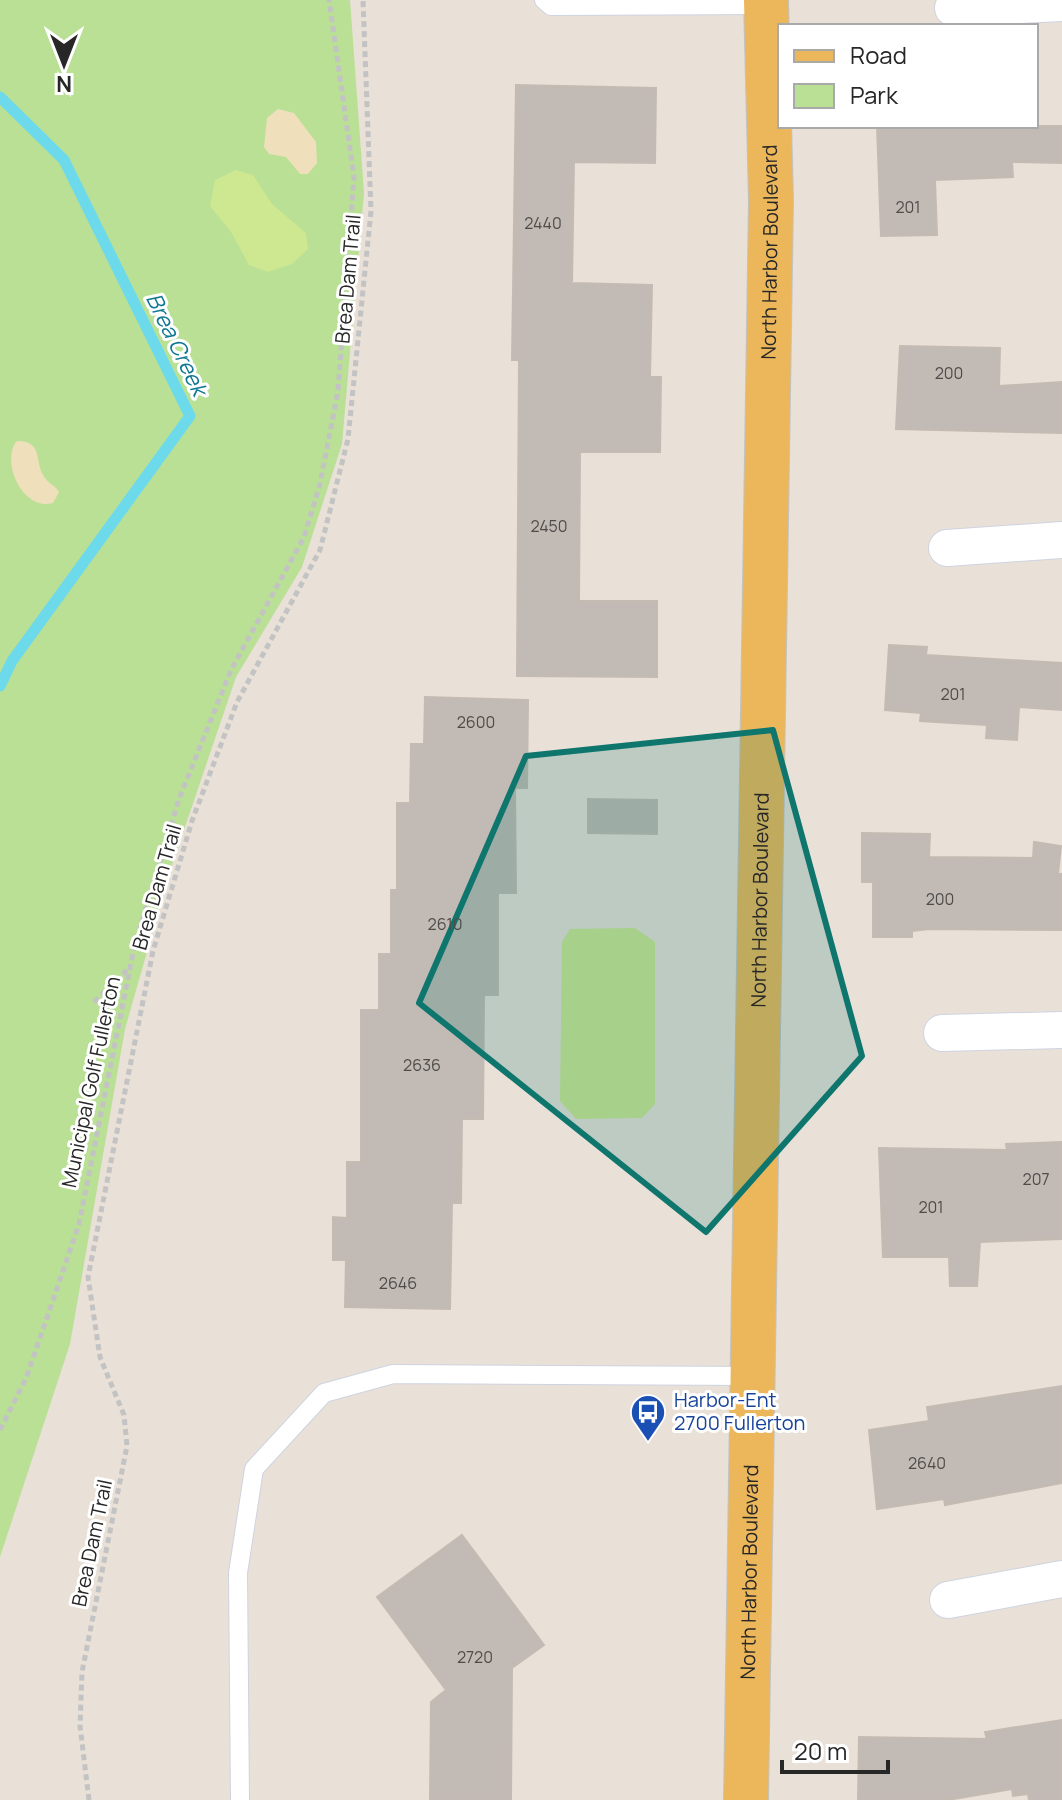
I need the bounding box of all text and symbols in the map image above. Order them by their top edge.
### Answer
north arrow [24,24,104,104]
legend [778,24,1038,128]
text: Road [850,38,907,71]
text: N [56,69,72,99]
text: Park [850,78,899,111]
street label: North Harbor Boulevard [755,144,784,360]
house number: 201 [895,196,921,218]
house number: 2440 [524,212,562,234]
street label: Brea Dam Trail [328,213,367,345]
water label: Brea Creek [139,288,216,403]
house number: 200 [935,362,963,384]
house number: 2450 [530,515,568,537]
house number: 201 [940,683,966,705]
house number: 2600 [457,711,495,733]
street label: North Harbor Boulevard [744,792,775,1008]
street label: Brea Dam Trail [126,821,187,953]
house number: 200 [926,888,954,910]
house number: 2610 [428,913,462,935]
street label: Municipal Golf Fullerton [55,974,126,1190]
house number: 2636 [403,1054,441,1076]
house number: 207 [1023,1168,1049,1190]
house number: 201 [918,1196,944,1218]
house number: 2646 [379,1272,417,1294]
place label: Harbor-Ent 2700 Fullerton [674,1386,805,1436]
bus stop icon: Harbor-Ent 2700 Fullerton [629,1393,667,1443]
house number: 2640 [908,1452,946,1474]
street label: North Harbor Boulevard [734,1464,764,1680]
street label: Brea Dam Trail [65,1477,118,1609]
house number: 2720 [457,1646,493,1668]
scale bar [782,1724,888,1774]
text: 20 m [794,1734,847,1767]

